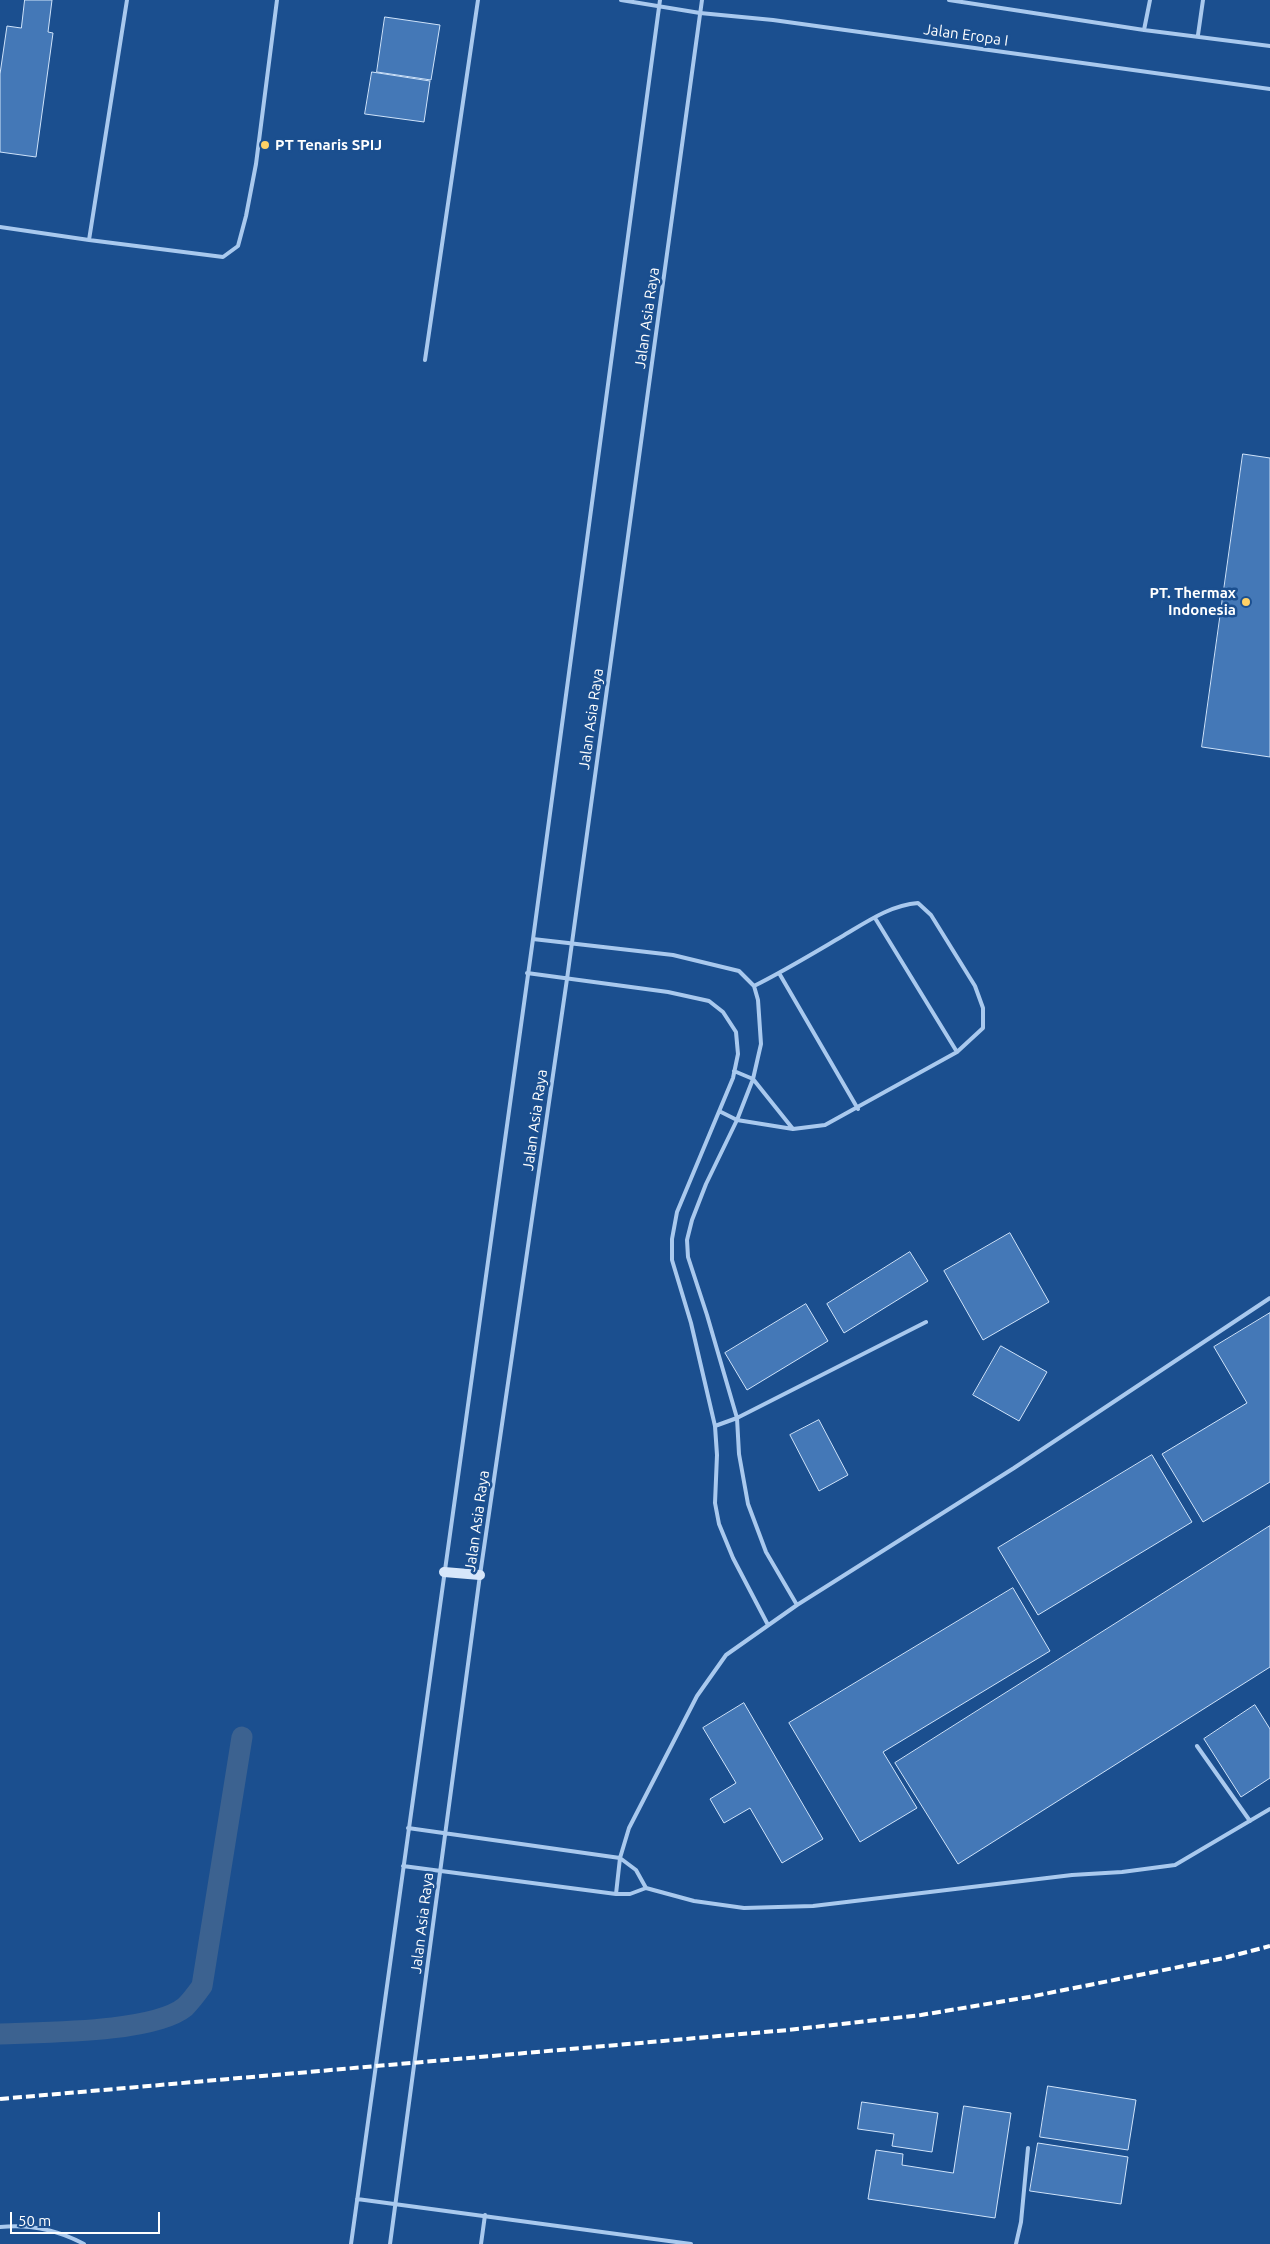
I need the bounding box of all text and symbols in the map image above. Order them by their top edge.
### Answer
street label: Jalan Eropa I [922,20,1010,50]
place label: PT Tenaris SPIJ [275,136,382,154]
marker: PT Tenaris SPIJ [259,139,271,151]
street label: Jalan Asia Raya [631,266,663,370]
place label: PT. Thermax Indonesia [1149,584,1236,619]
marker: PT. Thermax Indonesia [1240,596,1252,608]
street label: Jalan Asia Raya [575,667,607,771]
street label: Jalan Asia Raya [519,1068,551,1172]
street label: Jalan Asia Raya [461,1469,493,1573]
street label: Jalan Asia Raya [407,1871,437,1975]
scale bar [12,2202,162,2234]
text: 50 m [18,2212,51,2229]

